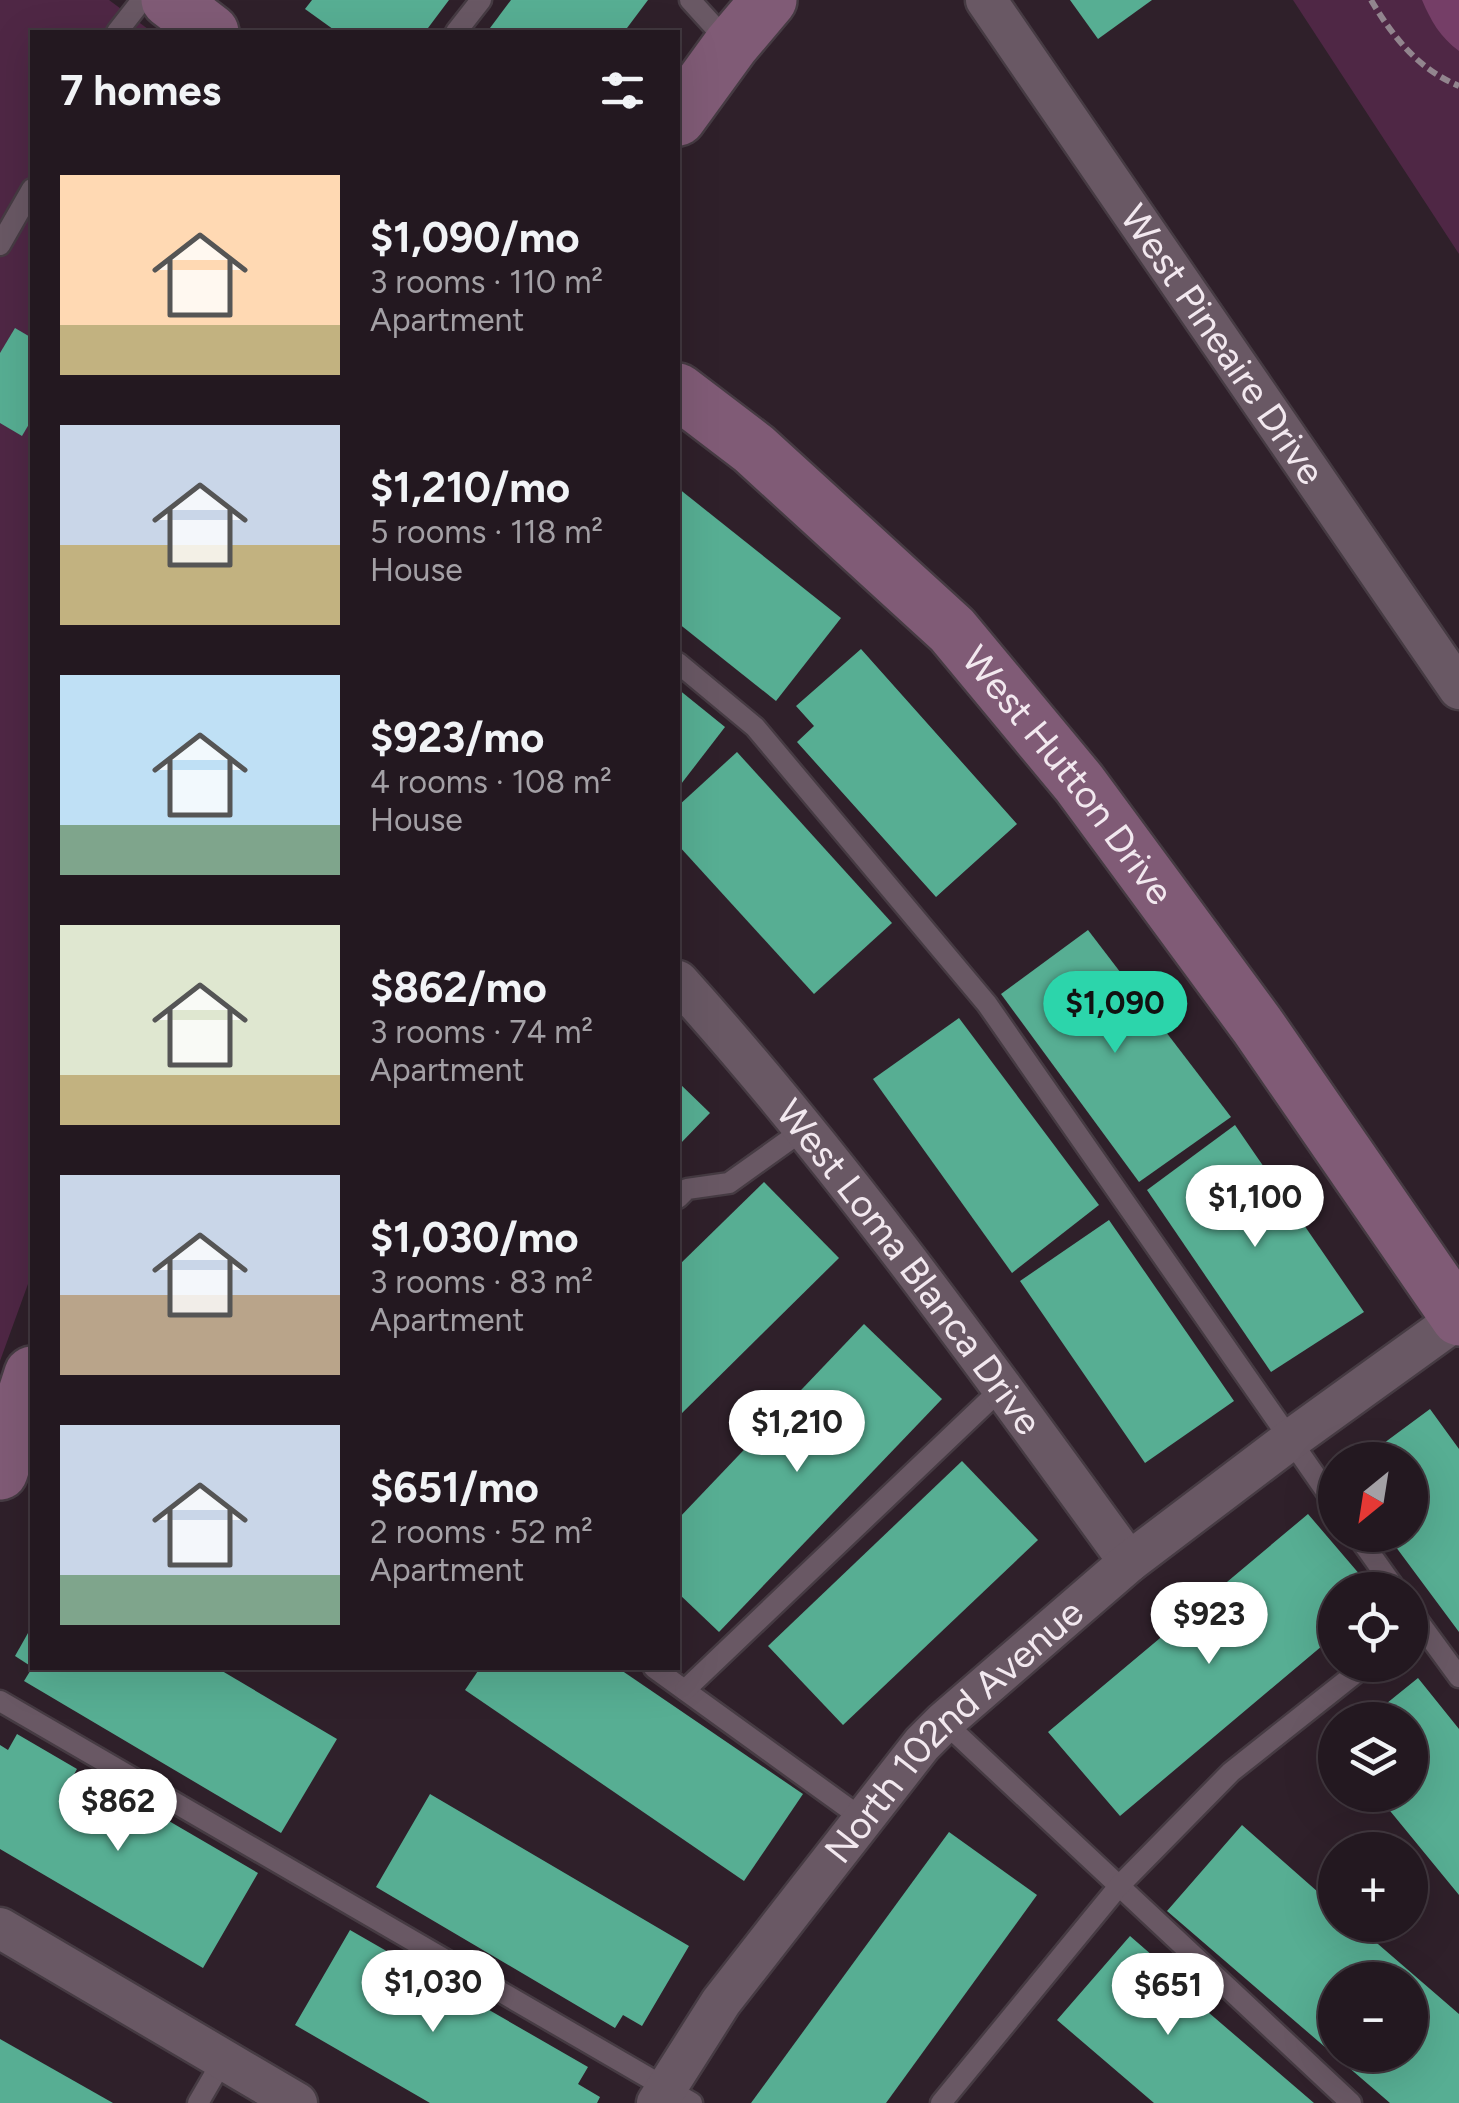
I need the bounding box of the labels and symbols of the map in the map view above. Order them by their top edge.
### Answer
street label: West Pineaire Drive [1110,196,1335,493]
street label: West Hutton Drive [952,637,1184,914]
pin: $1,090 [1034,971,1196,1056]
street label: West Loma Blanca Drive [767,1090,1052,1444]
pin: $1,100 [1174,1165,1336,1250]
pin: $1,210 [716,1390,878,1475]
north arrow [1318,1442,1428,1552]
pin: $923 [1150,1582,1268,1667]
street label: North 102nd Avenue [815,1589,1092,1872]
pin: $862 [59,1769,177,1854]
pin: $1,030 [352,1950,514,2035]
pin: $651 [1109,1953,1227,2038]

